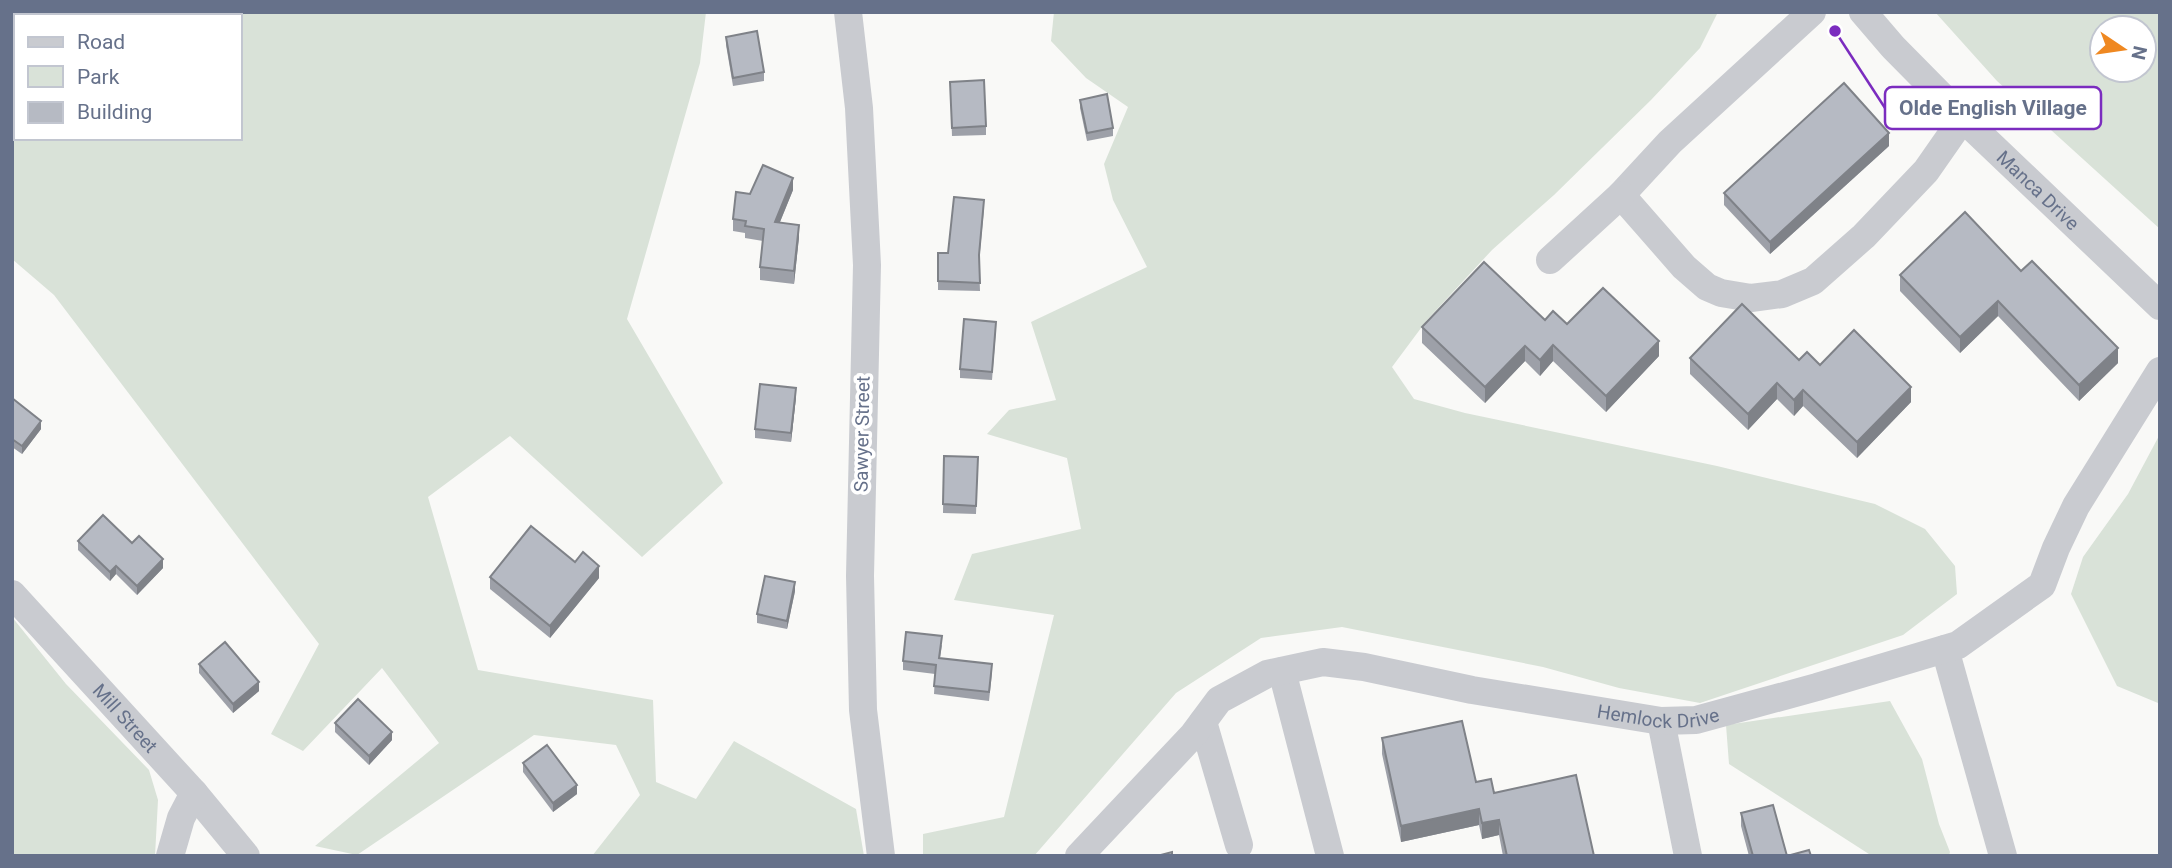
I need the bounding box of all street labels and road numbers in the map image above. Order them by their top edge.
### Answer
street label: Manca Drive [1992,146,2084,235]
street label: Sawyer Street [849,376,875,492]
street label: Mill Street [88,679,163,757]
street label: Hemlock Drive [1596,699,1722,733]

